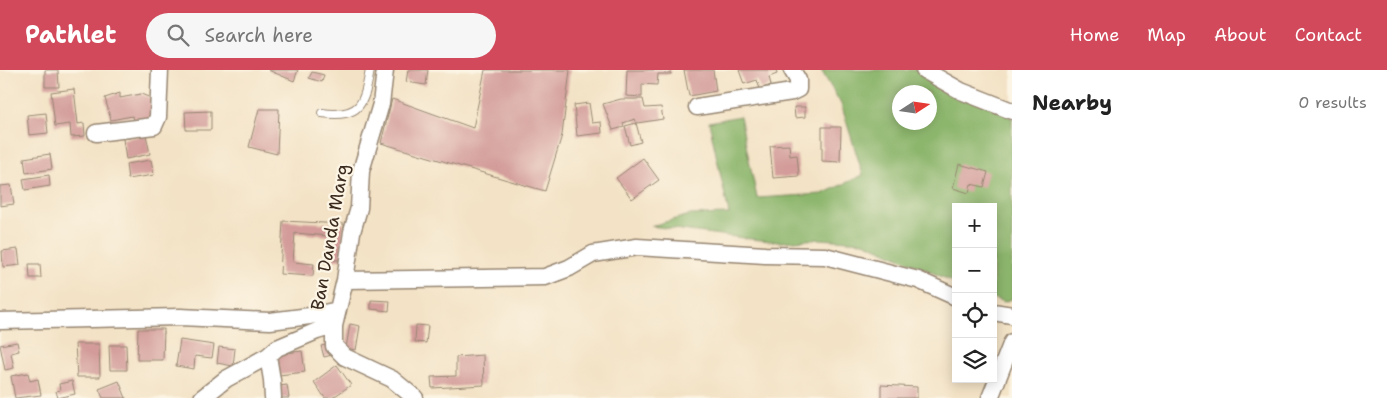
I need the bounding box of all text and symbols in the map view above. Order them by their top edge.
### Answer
search box [146,13,496,58]
text: Pathlet [25,19,116,51]
icon: search [164,21,192,49]
text: Search here [204,23,313,48]
text: Home [1070,23,1119,47]
text: Map [1147,23,1186,47]
text: About [1214,23,1267,47]
text: Contact [1295,23,1362,47]
north arrow [892,85,937,130]
text: Nearby [1032,89,1112,117]
text: 0 results [1298,92,1367,113]
street label: Ban Danda Marg [305,162,355,312]
map controls [952,203,997,383]
button: + [952,203,997,248]
button: − [952,248,997,293]
button: locate [952,293,997,338]
button: layers [952,338,997,383]

